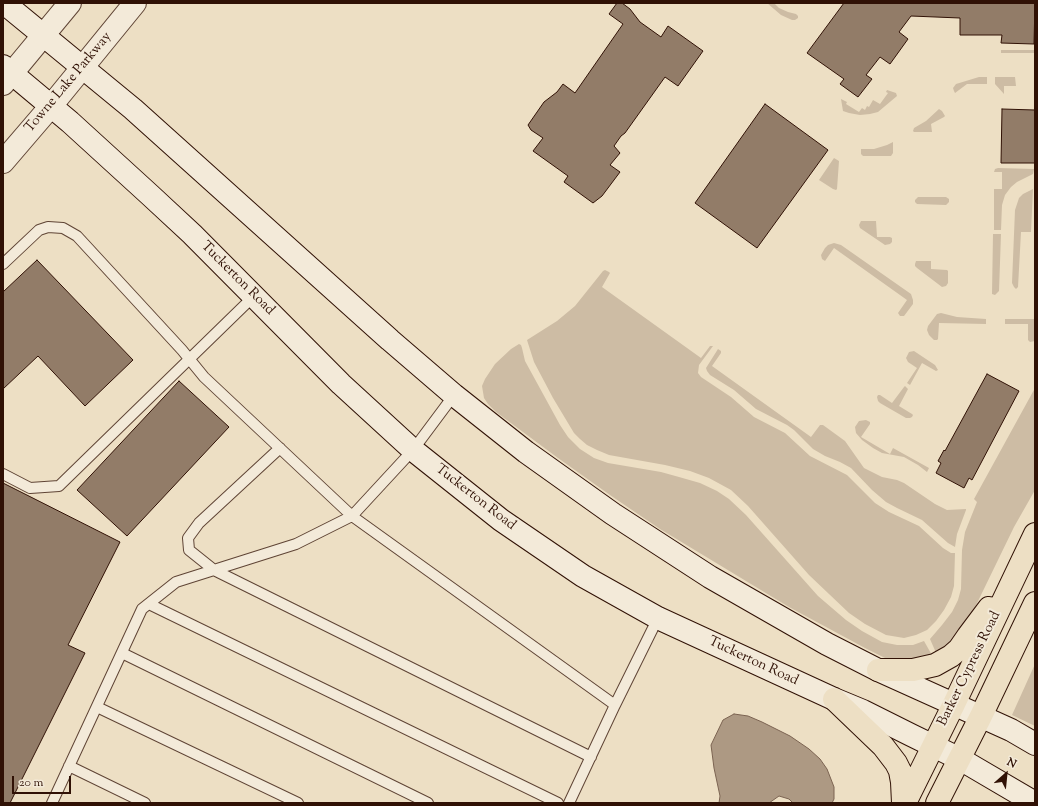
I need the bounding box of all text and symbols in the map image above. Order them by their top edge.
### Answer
street label: Towne Lake Parkway [22,29,116,137]
street label: Tuckerton Road [197,239,277,319]
street label: Tuckerton Road [432,461,518,535]
street label: Barker Cypress Road [935,609,1005,729]
street label: Tuckerton Road [705,634,801,690]
north arrow [986,754,1026,794]
text: N [1004,754,1019,772]
scale bar [14,768,73,794]
text: 20 m [19,774,43,792]

